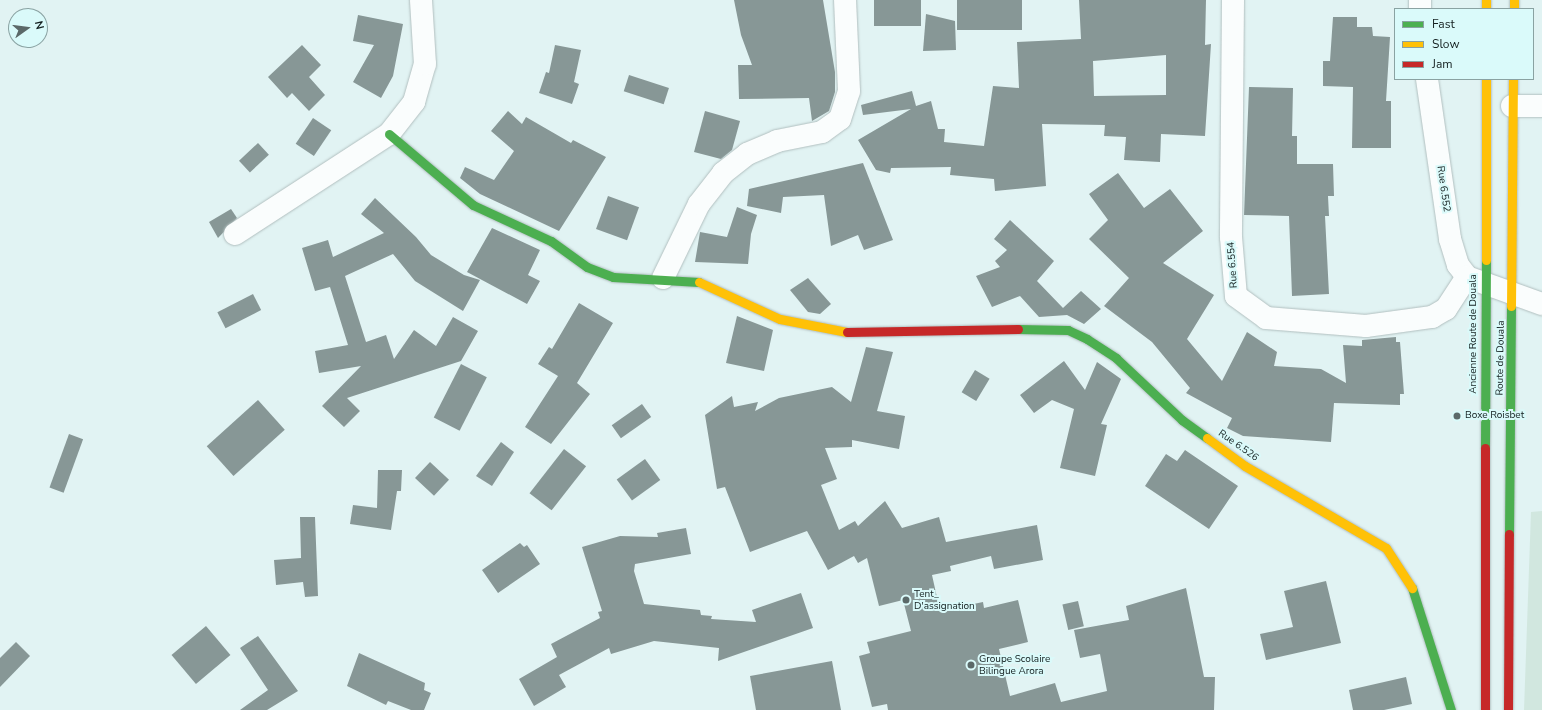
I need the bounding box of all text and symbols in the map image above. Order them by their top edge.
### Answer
north arrow [8,8,48,48]
legend [1394,8,1534,80]
text: Fast [1432,16,1455,32]
text: N [31,19,47,31]
text: Slow [1432,36,1460,52]
text: Jam [1432,56,1453,72]
street label: Rue 6.552 [1434,165,1452,213]
street label: Rue 6.554 [1225,241,1241,289]
street label: Ancienne Route de Douala [1468,274,1480,394]
street label: Route de Douala [1494,320,1508,396]
place label: Boxe Roisbet [1465,410,1524,422]
marker: Boxe Roisbet [1452,411,1462,421]
street label: Rue 6.526 [1216,428,1260,464]
place label: Tent_ D'assignation [914,588,975,612]
marker: Tent_ D'assignation [901,595,911,605]
place label: Groupe Scolaire Bilingue Arora [979,653,1050,676]
marker: Groupe Scolaire Bilingue Arora [966,660,976,670]

